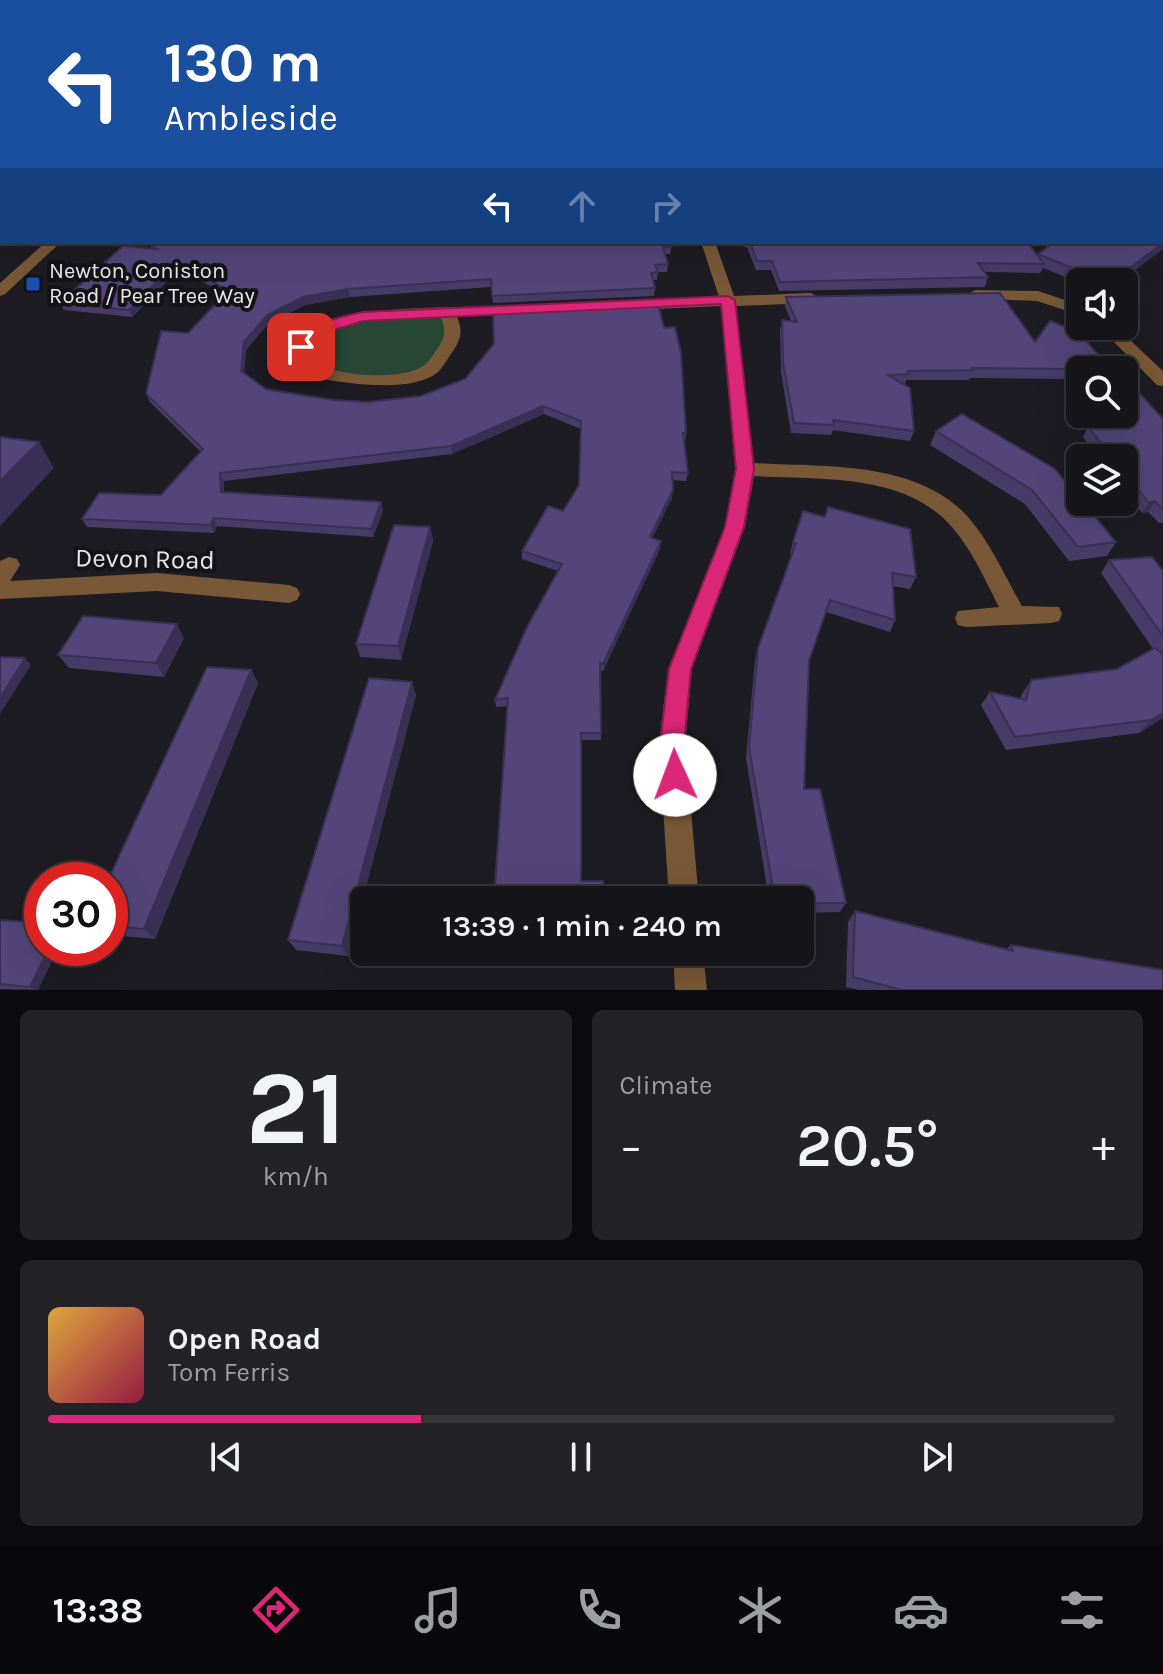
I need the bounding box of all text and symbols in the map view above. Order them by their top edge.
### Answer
text: 130 m [164,30,322,95]
icon: left [32,32,136,136]
text: Ambleside [164,97,338,139]
icon: left [476,184,520,228]
icon: ahead [560,184,604,228]
icon: right [644,184,688,228]
place label: Newton, Coniston Road / Pear Tree Way [49,258,255,309]
map controls [1066,268,1138,516]
button: sound [1066,268,1138,340]
marker: Newton, Coniston Road / Pear Tree Way [24,275,42,293]
pin [267,313,335,381]
icon: arrive [279,325,323,369]
button: search [1066,356,1138,428]
button: layers [1066,444,1138,516]
street label: Devon Road [75,542,215,576]
position arrow [633,733,717,817]
speed limit sign: 30 [24,862,128,966]
text: 13:39 · 1 min · 240 m [442,908,722,944]
text: 21 [246,1048,346,1169]
text: Climate [620,1070,712,1101]
text: 20.5° [796,1111,939,1181]
text: − [620,1121,643,1172]
text: + [1092,1121,1115,1172]
text: km/h [263,1161,329,1192]
text: Open Road [168,1321,321,1357]
text: Tom Ferris [168,1357,290,1388]
icon: previous [204,1435,248,1479]
icon: pause [559,1435,603,1479]
icon: next [915,1435,959,1479]
icon: directions [248,1582,304,1638]
icon: music [410,1582,466,1638]
icon: phone [571,1582,627,1638]
icon: climate [732,1582,788,1638]
icon: car [893,1582,949,1638]
icon: filters [1054,1582,1110,1638]
text: 13:38 [53,1589,143,1631]

